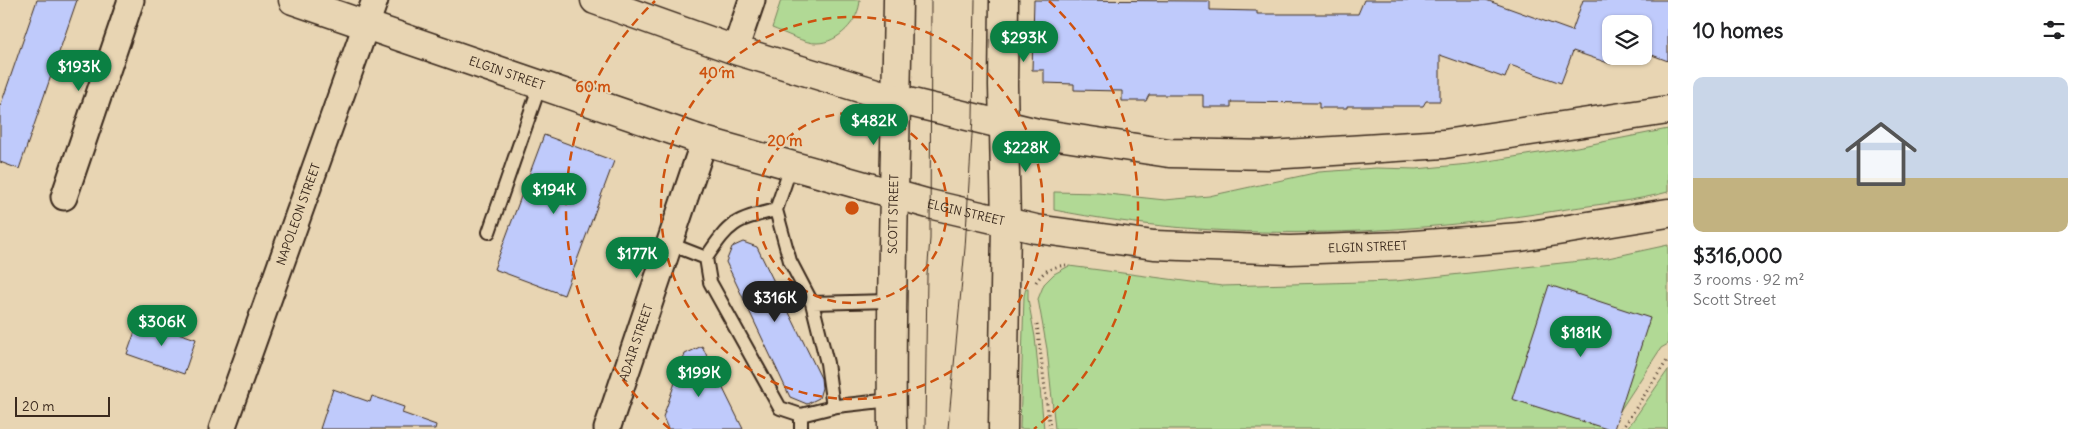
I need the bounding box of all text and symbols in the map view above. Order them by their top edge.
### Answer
map controls [1602,15,1652,65]
button: layers [1602,15,1652,65]
icon: filters [2040,16,2068,44]
text: 10 homes [1693,17,1783,44]
pin: $293K [989,20,1059,63]
text: $293K [1001,27,1047,47]
pin: $193K [44,49,114,92]
street label: ELGIN STREET [467,53,547,93]
text: $193K [57,56,101,76]
text: 40 m [699,63,735,82]
text: 60 m [575,77,611,96]
pin: $482K [839,104,909,146]
icon: home [1836,109,1926,199]
text: $482K [851,110,897,130]
pin: $228K [991,130,1061,173]
text: 20 m [768,131,802,150]
text: $228K [1003,137,1049,157]
street label: NAPOLEON STREET [273,161,323,267]
pin: $194K [519,172,589,215]
street label: SCOTT STREET [885,174,901,254]
text: $194K [532,179,576,199]
street label: ELGIN STREET [926,196,1006,228]
centre of rings [843,199,861,217]
pin: $177K [602,236,672,279]
street label: ELGIN STREET [1328,238,1408,256]
text: $316,000 [1693,242,1783,269]
text: $177K [617,243,657,263]
text: 3 rooms · 92 m² [1693,269,1805,289]
pin: $316K [740,280,810,323]
text: $316K [753,287,797,307]
text: Scott Street [1693,289,1776,309]
street label: ADAIR STREET [616,302,656,383]
pin: $306K [127,304,197,347]
text: $306K [138,311,186,331]
pin: $181K [1546,316,1616,358]
text: $181K [1561,322,1601,342]
pin: $199K [664,356,734,398]
text: $199K [677,362,721,382]
scale bar [15,394,110,417]
text: 20 m [22,397,55,415]

